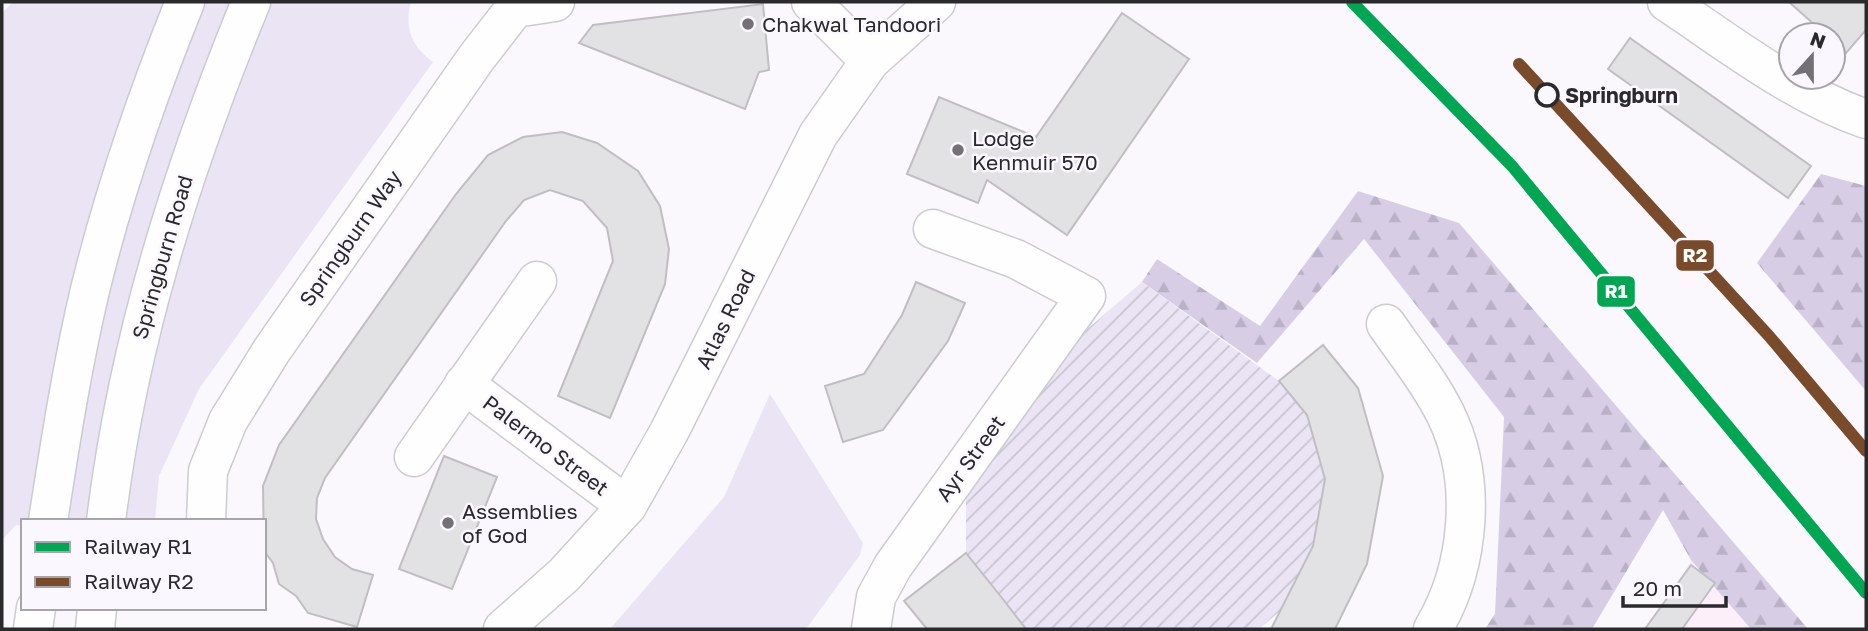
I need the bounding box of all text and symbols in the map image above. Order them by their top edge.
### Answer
place label: Chakwal Tandoori [762,11,941,37]
marker: Chakwal Tandoori [740,16,756,32]
north arrow [1777,21,1847,91]
text: N [1807,26,1829,53]
place label: Springburn [1565,82,1678,108]
marker: Springburn [1535,83,1559,107]
place label: Lodge Kenmuir 570 [972,125,1098,175]
marker: Lodge Kenmuir 570 [950,142,966,158]
street label: Springburn Way [293,165,407,311]
street label: Springburn Road [126,172,198,342]
line badge: R2 [1675,239,1715,272]
text: R2 [1683,243,1707,266]
street label: Atlas Road [690,265,760,373]
line badge: R1 [1596,275,1636,308]
text: R1 [1605,279,1628,302]
street label: Palermo Street [478,389,614,501]
street label: Ayr Street [930,410,1010,506]
place label: Assemblies of God [462,498,578,548]
marker: Assemblies of God [440,515,456,531]
legend [21,519,266,610]
text: Railway R1 [84,533,192,559]
scale bar [1623,564,1726,608]
text: Railway R2 [84,568,194,594]
text: 20 m [1633,575,1682,601]

